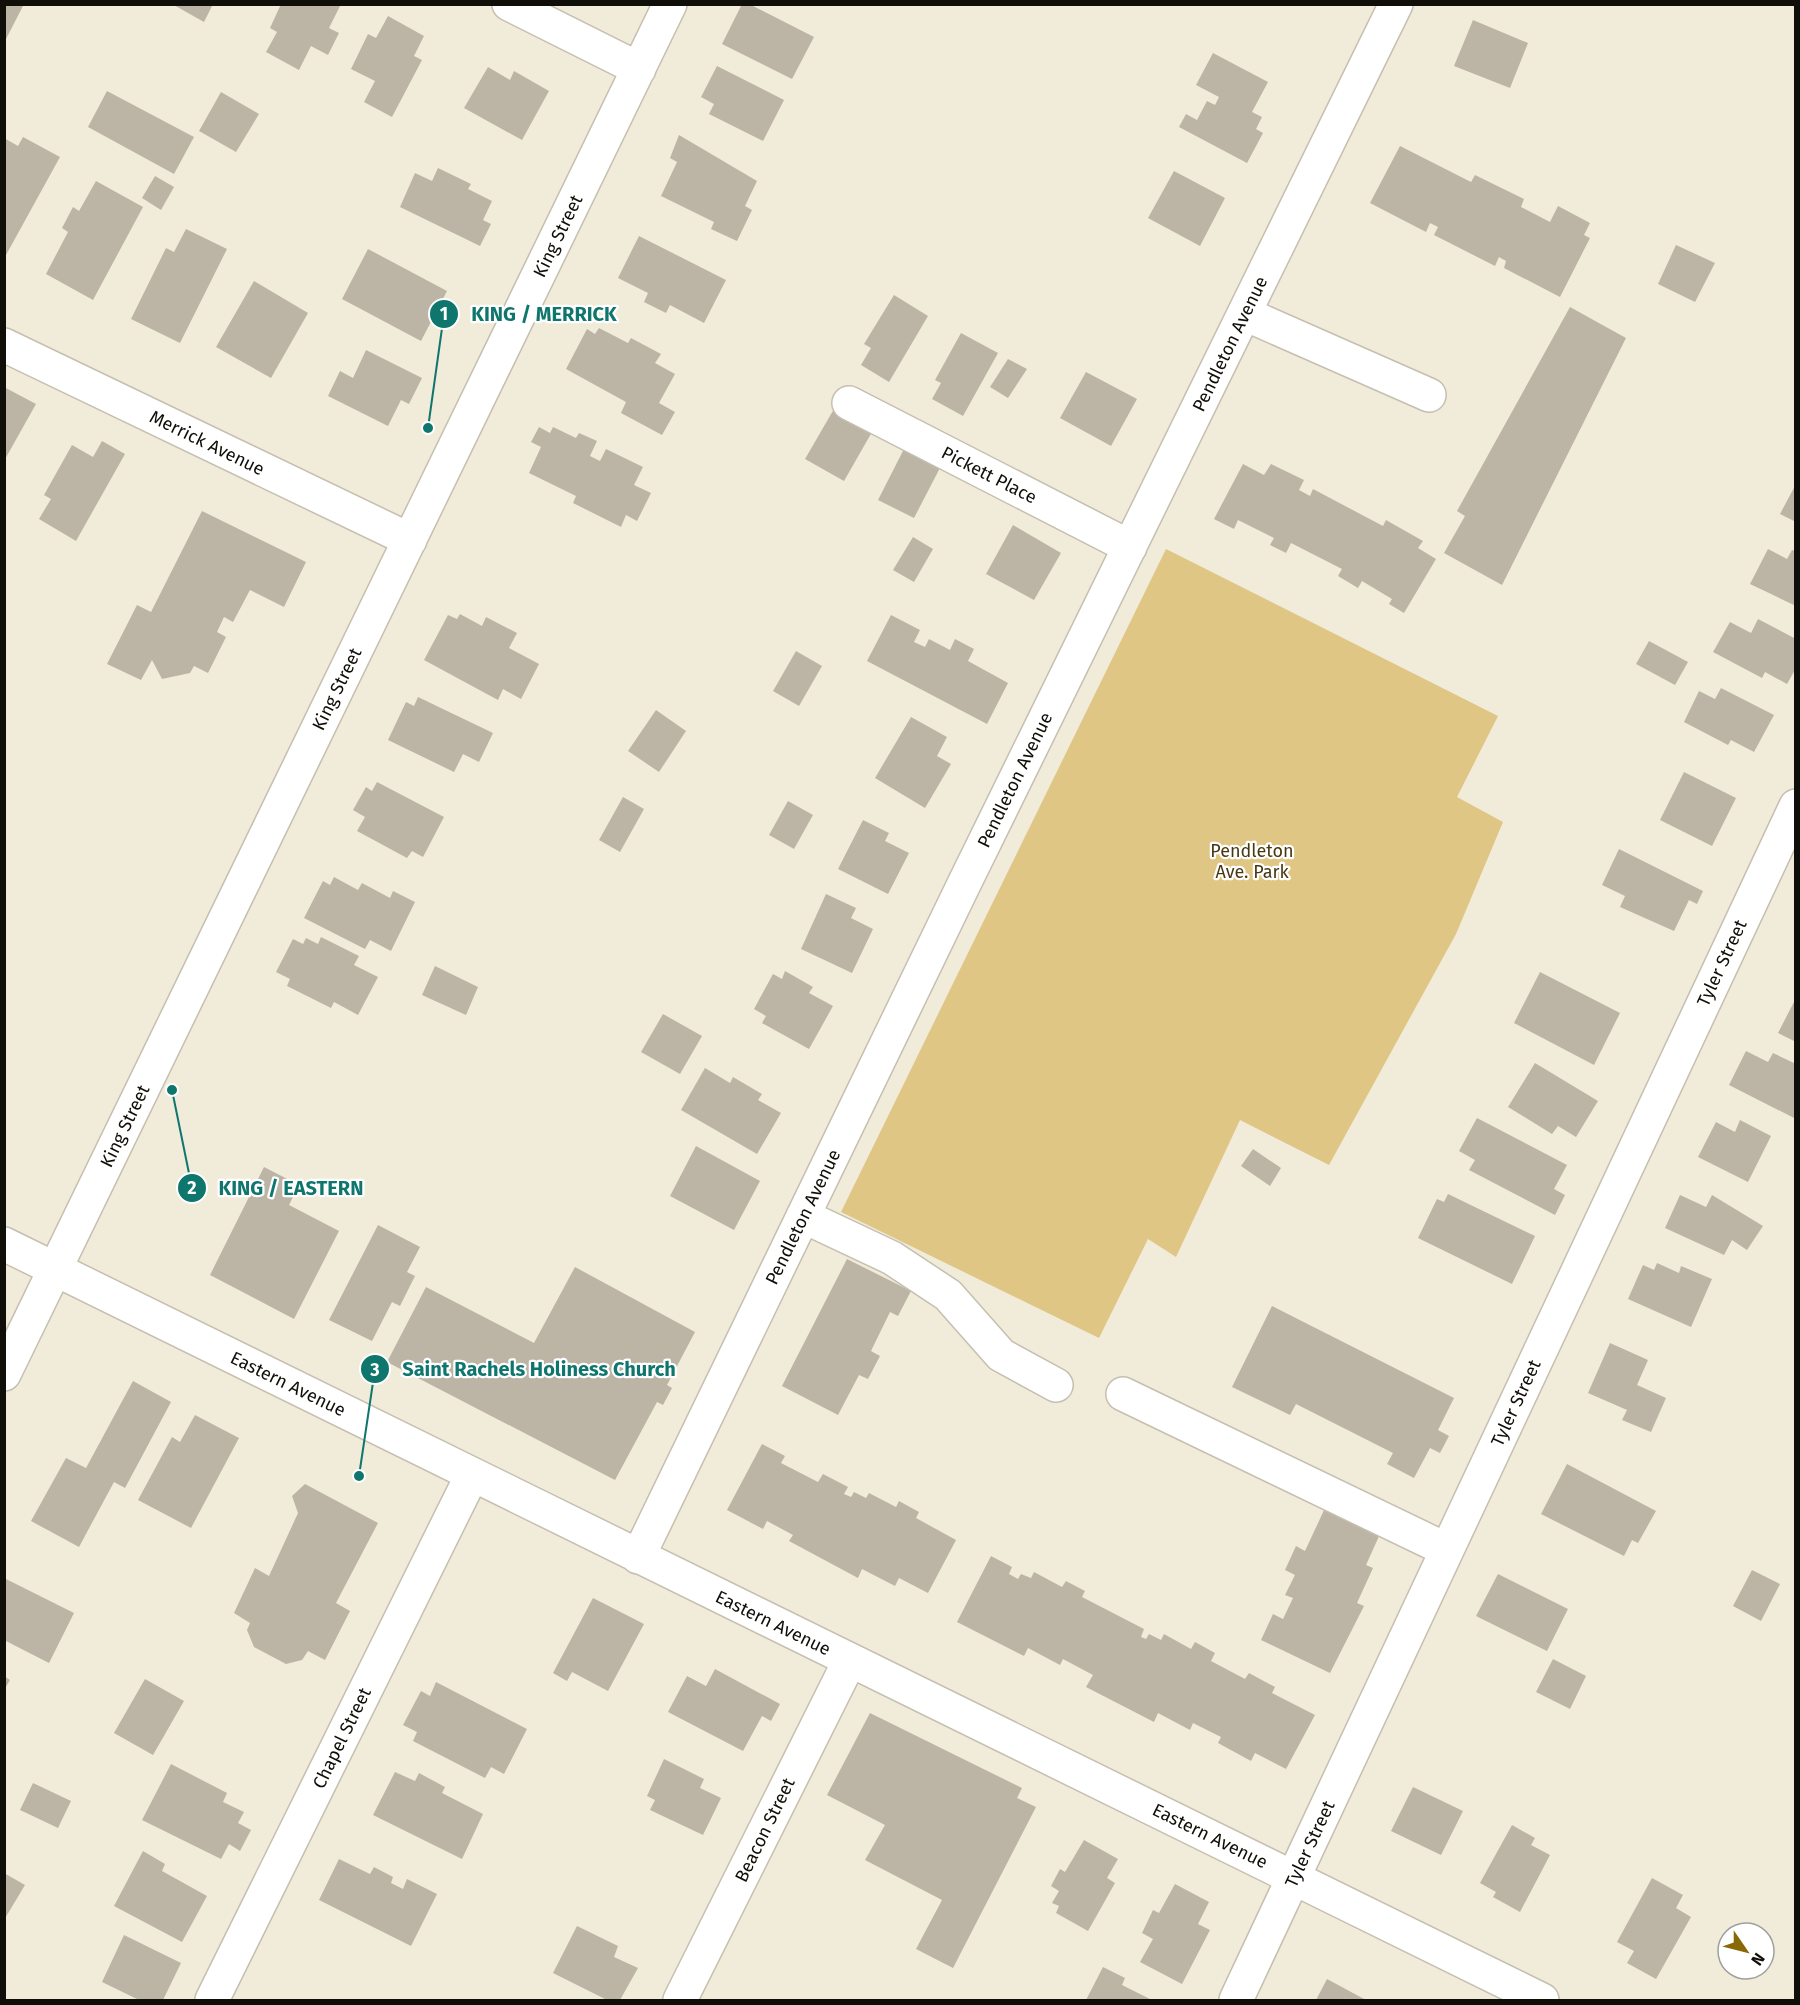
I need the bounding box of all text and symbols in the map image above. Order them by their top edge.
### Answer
street label: King Street [529,191,588,281]
street label: Pendleton Avenue [1188,273,1272,415]
callout: KING / MERRICK [429,295,629,333]
text: KING / MERRICK [471,302,617,326]
text: 1 [440,303,448,325]
street label: Merrick Avenue [146,406,268,480]
street label: Pickett Place [938,442,1040,508]
street label: King Street [308,644,367,734]
street label: Pendleton Avenue [973,709,1057,851]
park label: Pendleton Ave. Park [1210,840,1294,883]
street label: Tyler Street [1692,916,1752,1010]
street label: King Street [96,1081,155,1171]
street label: Pendleton Avenue [761,1146,845,1288]
callout: KING / EASTERN [177,1169,376,1207]
text: KING / EASTERN [219,1176,363,1200]
text: 2 [187,1177,197,1199]
street label: Eastern Avenue [227,1347,349,1421]
callout: Saint Rachels Holiness Church [360,1350,688,1388]
street label: Tyler Street [1486,1356,1546,1450]
text: Saint Rachels Holiness Church [402,1357,676,1381]
text: 3 [369,1359,380,1381]
street label: Eastern Avenue [712,1586,834,1660]
street label: Chapel Street [308,1683,376,1792]
street label: Beacon Street [730,1774,800,1886]
street label: Tyler Street [1280,1797,1340,1891]
street label: Eastern Avenue [1149,1799,1271,1873]
north arrow [1716,1921,1776,1981]
text: N [1747,1950,1769,1969]

